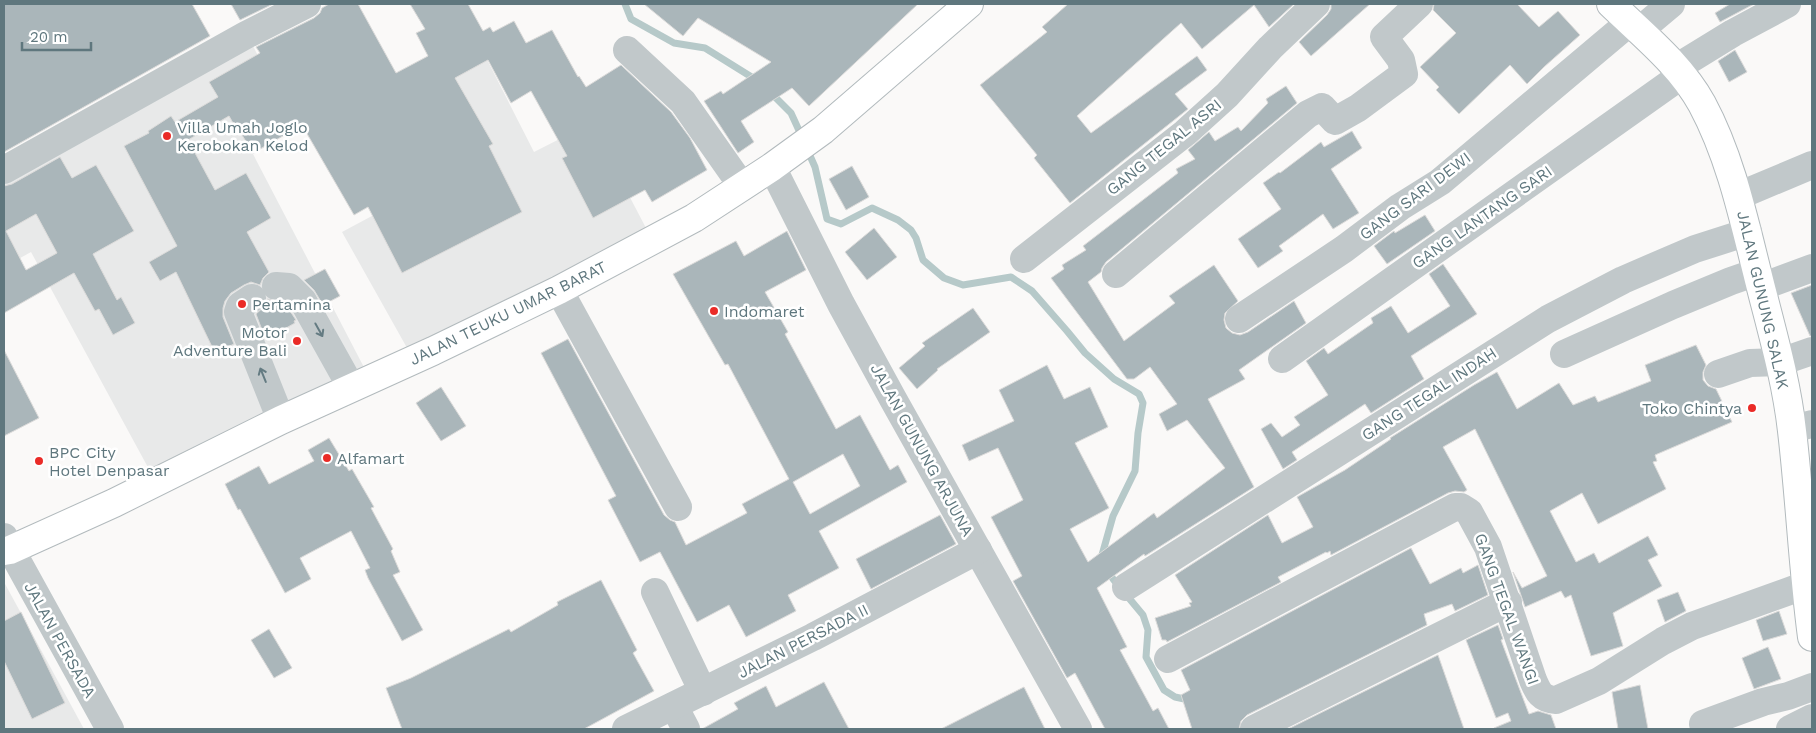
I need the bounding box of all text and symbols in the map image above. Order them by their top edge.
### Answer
scale bar [22,20,91,52]
text: 20 m [30,28,68,46]
street label: GANG TEGAL ASRI [1103,95,1225,199]
place label: Villa Umah Joglo Kerobokan Kelod [177,118,308,155]
marker: Villa Umah Joglo Kerobokan Kelod [161,130,173,142]
street label: GANG SARI DEWI [1356,148,1474,244]
street label: GANG LANTANG SARI [1408,161,1556,273]
street label: JALAN GUNUNG SALAK [1733,209,1793,392]
street label: JALAN TEUKU UMAR BARAT [407,257,610,369]
place label: Pertamina [252,295,331,314]
marker: Pertamina [236,298,248,310]
place label: Indomaret [724,302,805,321]
marker: Indomaret [708,305,720,317]
one-way arrow [315,322,324,337]
place label: Motor Adventure Bali [173,323,287,360]
marker: Motor Adventure Bali [291,335,303,347]
street label: GANG TEGAL INDAH [1358,343,1500,445]
street label: JALAN GUNUNG ARJUNA [867,360,978,540]
one-way arrow [258,368,267,383]
place label: Toko Chintya [1642,399,1742,418]
marker: Toko Chintya [1746,402,1758,414]
place label: BPC City Hotel Denpasar [49,443,170,480]
place label: Alfamart [337,449,405,468]
marker: Alfamart [321,452,333,464]
marker: BPC City Hotel Denpasar [33,455,45,467]
street label: GANG TEGAL WANGI [1471,531,1543,687]
street label: JALAN PERSADA [20,579,100,702]
street label: JALAN PERSADA II [735,600,871,682]

